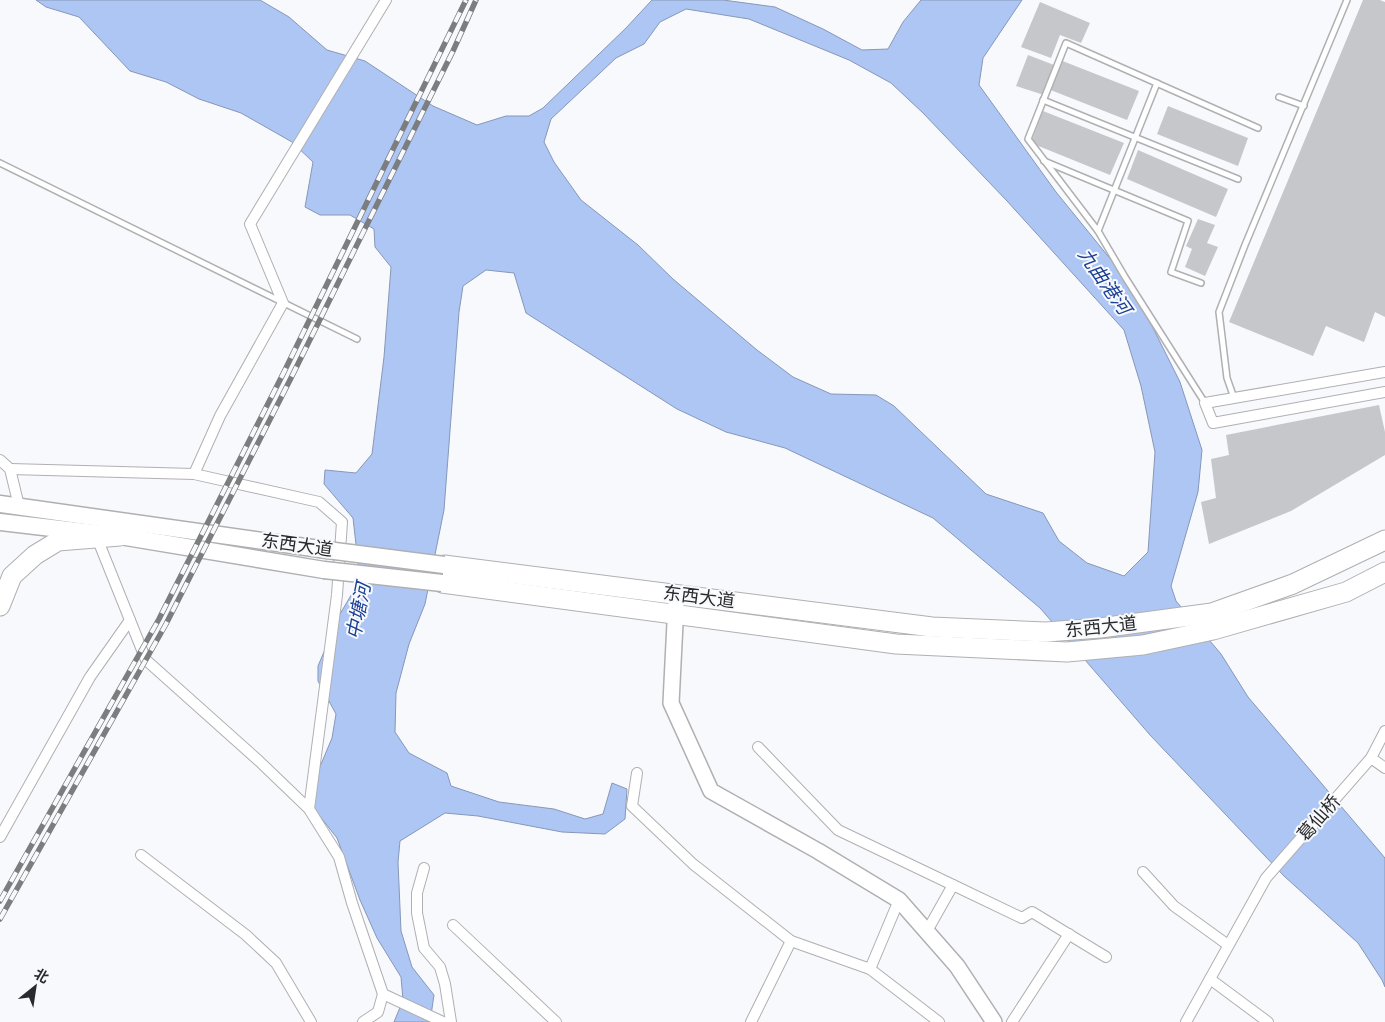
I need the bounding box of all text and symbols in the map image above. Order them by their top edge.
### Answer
water label: 九曲港河 [1074,243,1139,322]
street label: 东西大道 [260,528,334,560]
water label: 中塘河 [341,577,375,641]
street label: 东西大道 [662,581,736,611]
street label: 东西大道 [1064,611,1138,641]
street label: 葛仙桥 [1292,790,1344,845]
north arrow [10,962,60,1012]
text: 北 [31,964,52,986]

